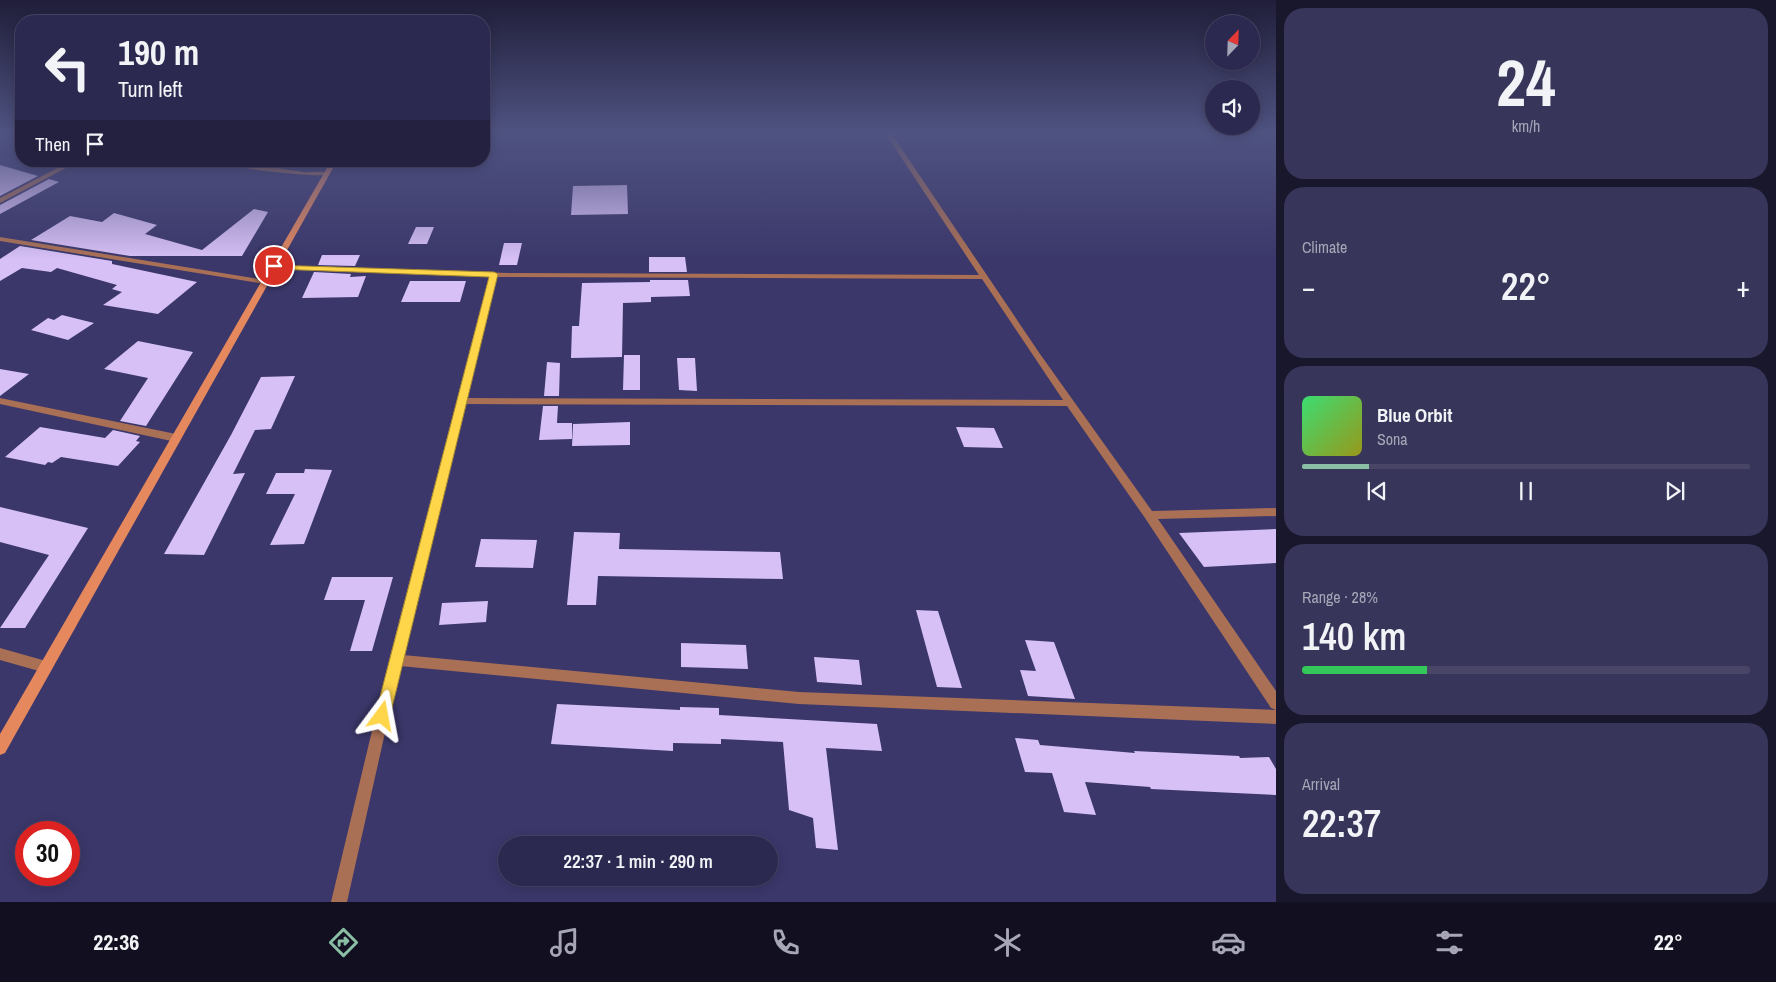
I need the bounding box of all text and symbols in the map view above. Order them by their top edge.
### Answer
north arrow [1205,15,1260,70]
map controls [1205,15,1260,135]
text: 190 m [118,29,199,76]
icon: left [35,35,100,100]
text: 24 [1496,39,1556,126]
text: Turn left [118,74,183,104]
button: sound [1205,80,1260,135]
text: km/h [1512,115,1540,137]
icon: arrive [81,130,109,158]
text: Then [35,131,71,157]
text: Climate [1302,236,1347,258]
pin [253,245,295,287]
icon: arrive [260,252,288,280]
text: 22° [1501,261,1551,312]
text: − [1302,268,1315,306]
text: + [1737,268,1750,306]
text: Blue Orbit [1377,402,1452,428]
text: Sona [1377,428,1408,450]
icon: previous [1363,477,1391,505]
icon: pause [1512,477,1540,505]
icon: next [1661,477,1689,505]
text: Range · 28% [1302,586,1378,608]
text: 140 km [1302,611,1406,662]
position arrow [355,689,407,741]
text: Arrival [1302,773,1340,795]
text: 22:37 [1302,798,1381,849]
speed limit sign: 30 [15,821,80,886]
text: 22:37 · 1 min · 290 m [563,848,713,874]
icon: directions [326,925,361,960]
icon: music [547,925,582,960]
icon: phone [768,925,803,960]
icon: climate [990,925,1025,960]
icon: car [1211,925,1246,960]
icon: filters [1432,925,1467,960]
text: 22:36 [93,927,139,957]
text: 22° [1654,927,1683,957]

